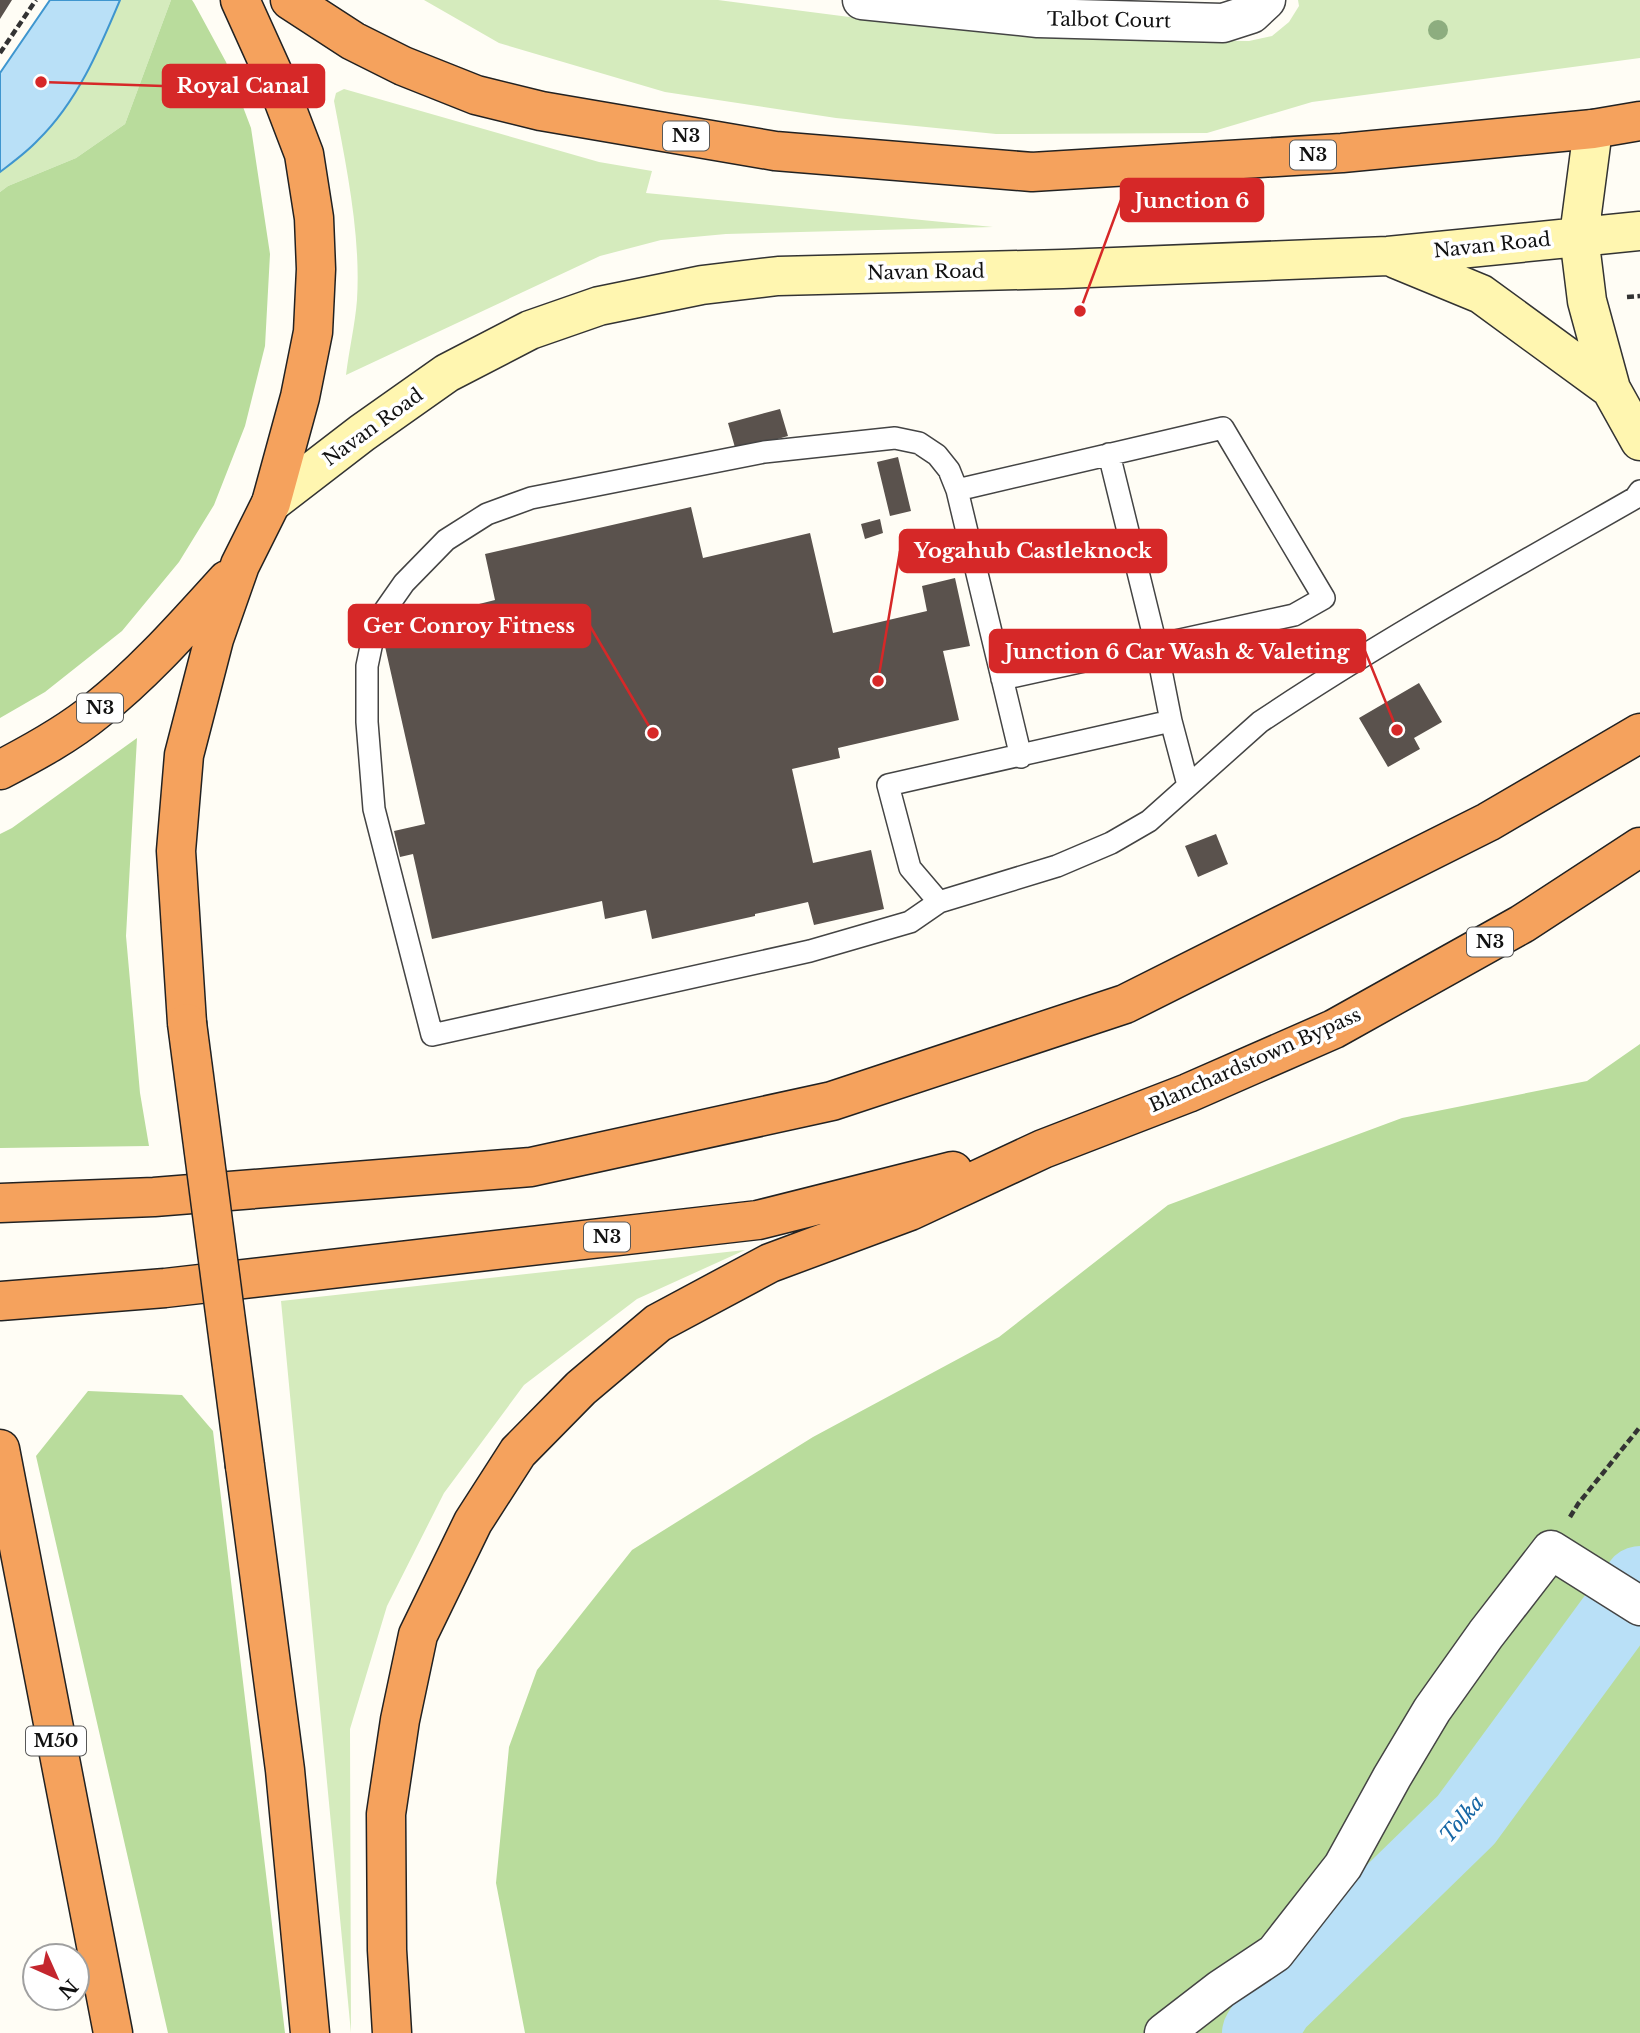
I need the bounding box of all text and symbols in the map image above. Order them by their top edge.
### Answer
street label: Talbot Court [1047,7,1172,33]
callout: Royal Canal [163,65,324,107]
text: Royal Canal [177,73,310,99]
road number: N3 [663,121,709,150]
road number: N3 [1290,140,1336,170]
callout: Junction 6 [1121,179,1263,221]
text: Junction 6 [1131,188,1249,214]
street label: Navan Road [1432,227,1552,263]
street label: Navan Road [867,259,985,285]
street label: Navan Road [319,383,427,471]
callout: Yogahub Castleknock [900,530,1166,572]
text: Yogahub Castleknock [913,538,1153,564]
callout: Ger Conroy Fitness [349,605,590,647]
text: Ger Conroy Fitness [363,613,575,639]
callout: Junction 6 Car Wash & Valeting [990,630,1365,672]
text: Junction 6 Car Wash & Valeting [1001,639,1350,665]
road number: N3 [77,694,123,722]
road number: N3 [1467,928,1513,957]
street label: Blanchardstown Bypass [1146,1003,1364,1117]
road number: N3 [584,1222,630,1252]
road number: M50 [26,1726,86,1756]
water label: Tolka [1434,1790,1490,1848]
north arrow [21,1942,91,2012]
text: N [53,1974,82,2003]

